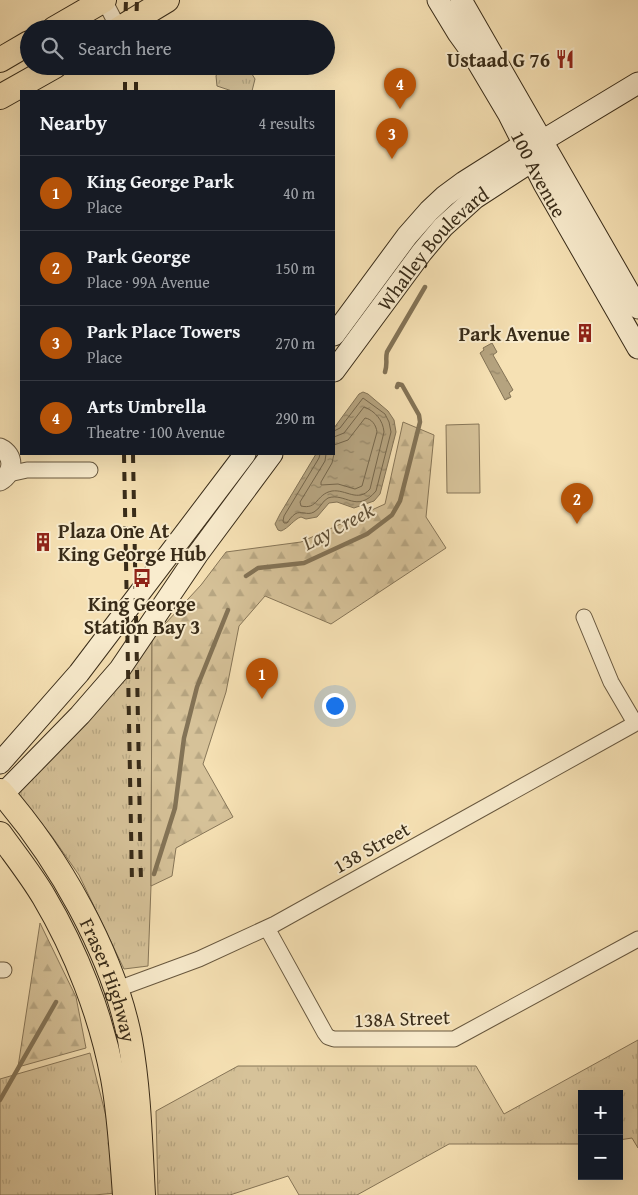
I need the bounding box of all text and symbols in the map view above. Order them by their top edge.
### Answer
search box [20,20,335,75]
icon: search [38,34,66,62]
text: Search here [78,34,172,62]
place label: Ustaad G 76 [447,45,550,74]
restaurant icon: Ustaad G 76 [554,48,576,70]
pin: 4 [384,68,416,109]
text: Nearby [40,107,107,138]
text: 4 results [258,111,315,135]
pin: 3 [376,118,408,159]
street label: 100 Avenue [504,125,574,222]
text: King George Park [87,167,234,195]
street label: Whalley Boulevard [369,179,494,316]
text: 1 [52,181,60,205]
text: 40 m [283,181,315,205]
text: Place [87,195,122,219]
text: Park George [87,242,191,270]
text: 2 [52,256,60,280]
text: 150 m [275,256,315,280]
text: Place · 99A Avenue [87,270,210,294]
text: Park Place Towers [87,317,240,345]
place label: Park Avenue [459,319,570,348]
building icon: Park Avenue [574,322,596,344]
text: 3 [52,331,60,355]
text: 270 m [275,331,315,355]
text: Place [87,345,122,369]
text: Arts Umbrella [87,392,206,420]
text: 4 [52,406,60,430]
text: 290 m [275,406,315,430]
text: Theatre · 100 Avenue [87,420,225,444]
pin: 2 [561,483,593,524]
water label: Lay Creek [296,494,380,558]
place label: Plaza One At King George Hub [58,516,207,568]
building icon: Plaza One At King George Hub [32,531,54,553]
bus stop icon: King George Station Bay 3 [131,567,153,589]
place label: King George Station Bay 3 [84,589,200,641]
pin: 1 [246,658,278,699]
your location [322,693,348,719]
street label: 138 Street [327,814,415,880]
street label: Fraser Highway [73,912,145,1045]
street label: 138A Street [354,1002,450,1034]
map controls [578,1090,623,1180]
button: + [578,1090,623,1135]
button: − [578,1135,623,1180]

